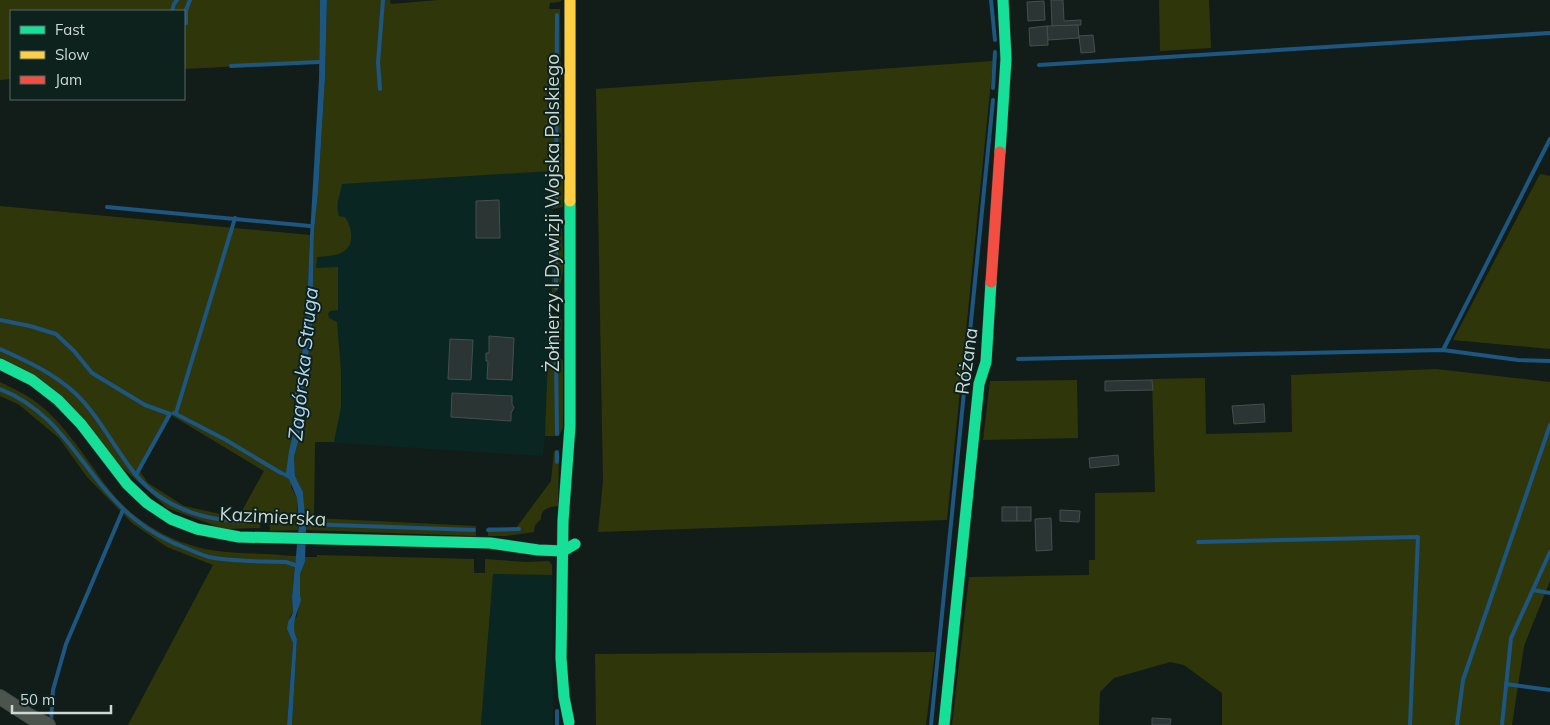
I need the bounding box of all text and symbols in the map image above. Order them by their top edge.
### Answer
legend [10,10,185,100]
text: Fast [55,20,85,39]
text: Slow [55,45,89,64]
street label: Żołnierzy I Dywizji Wojska Polskiego [540,54,564,372]
text: Jam [55,70,82,89]
water label: Zagórska Struga [282,286,323,442]
street label: Różana [949,326,983,396]
street label: Kazimierska [219,501,327,531]
scale bar [12,682,111,714]
text: 50 m [20,690,55,709]

